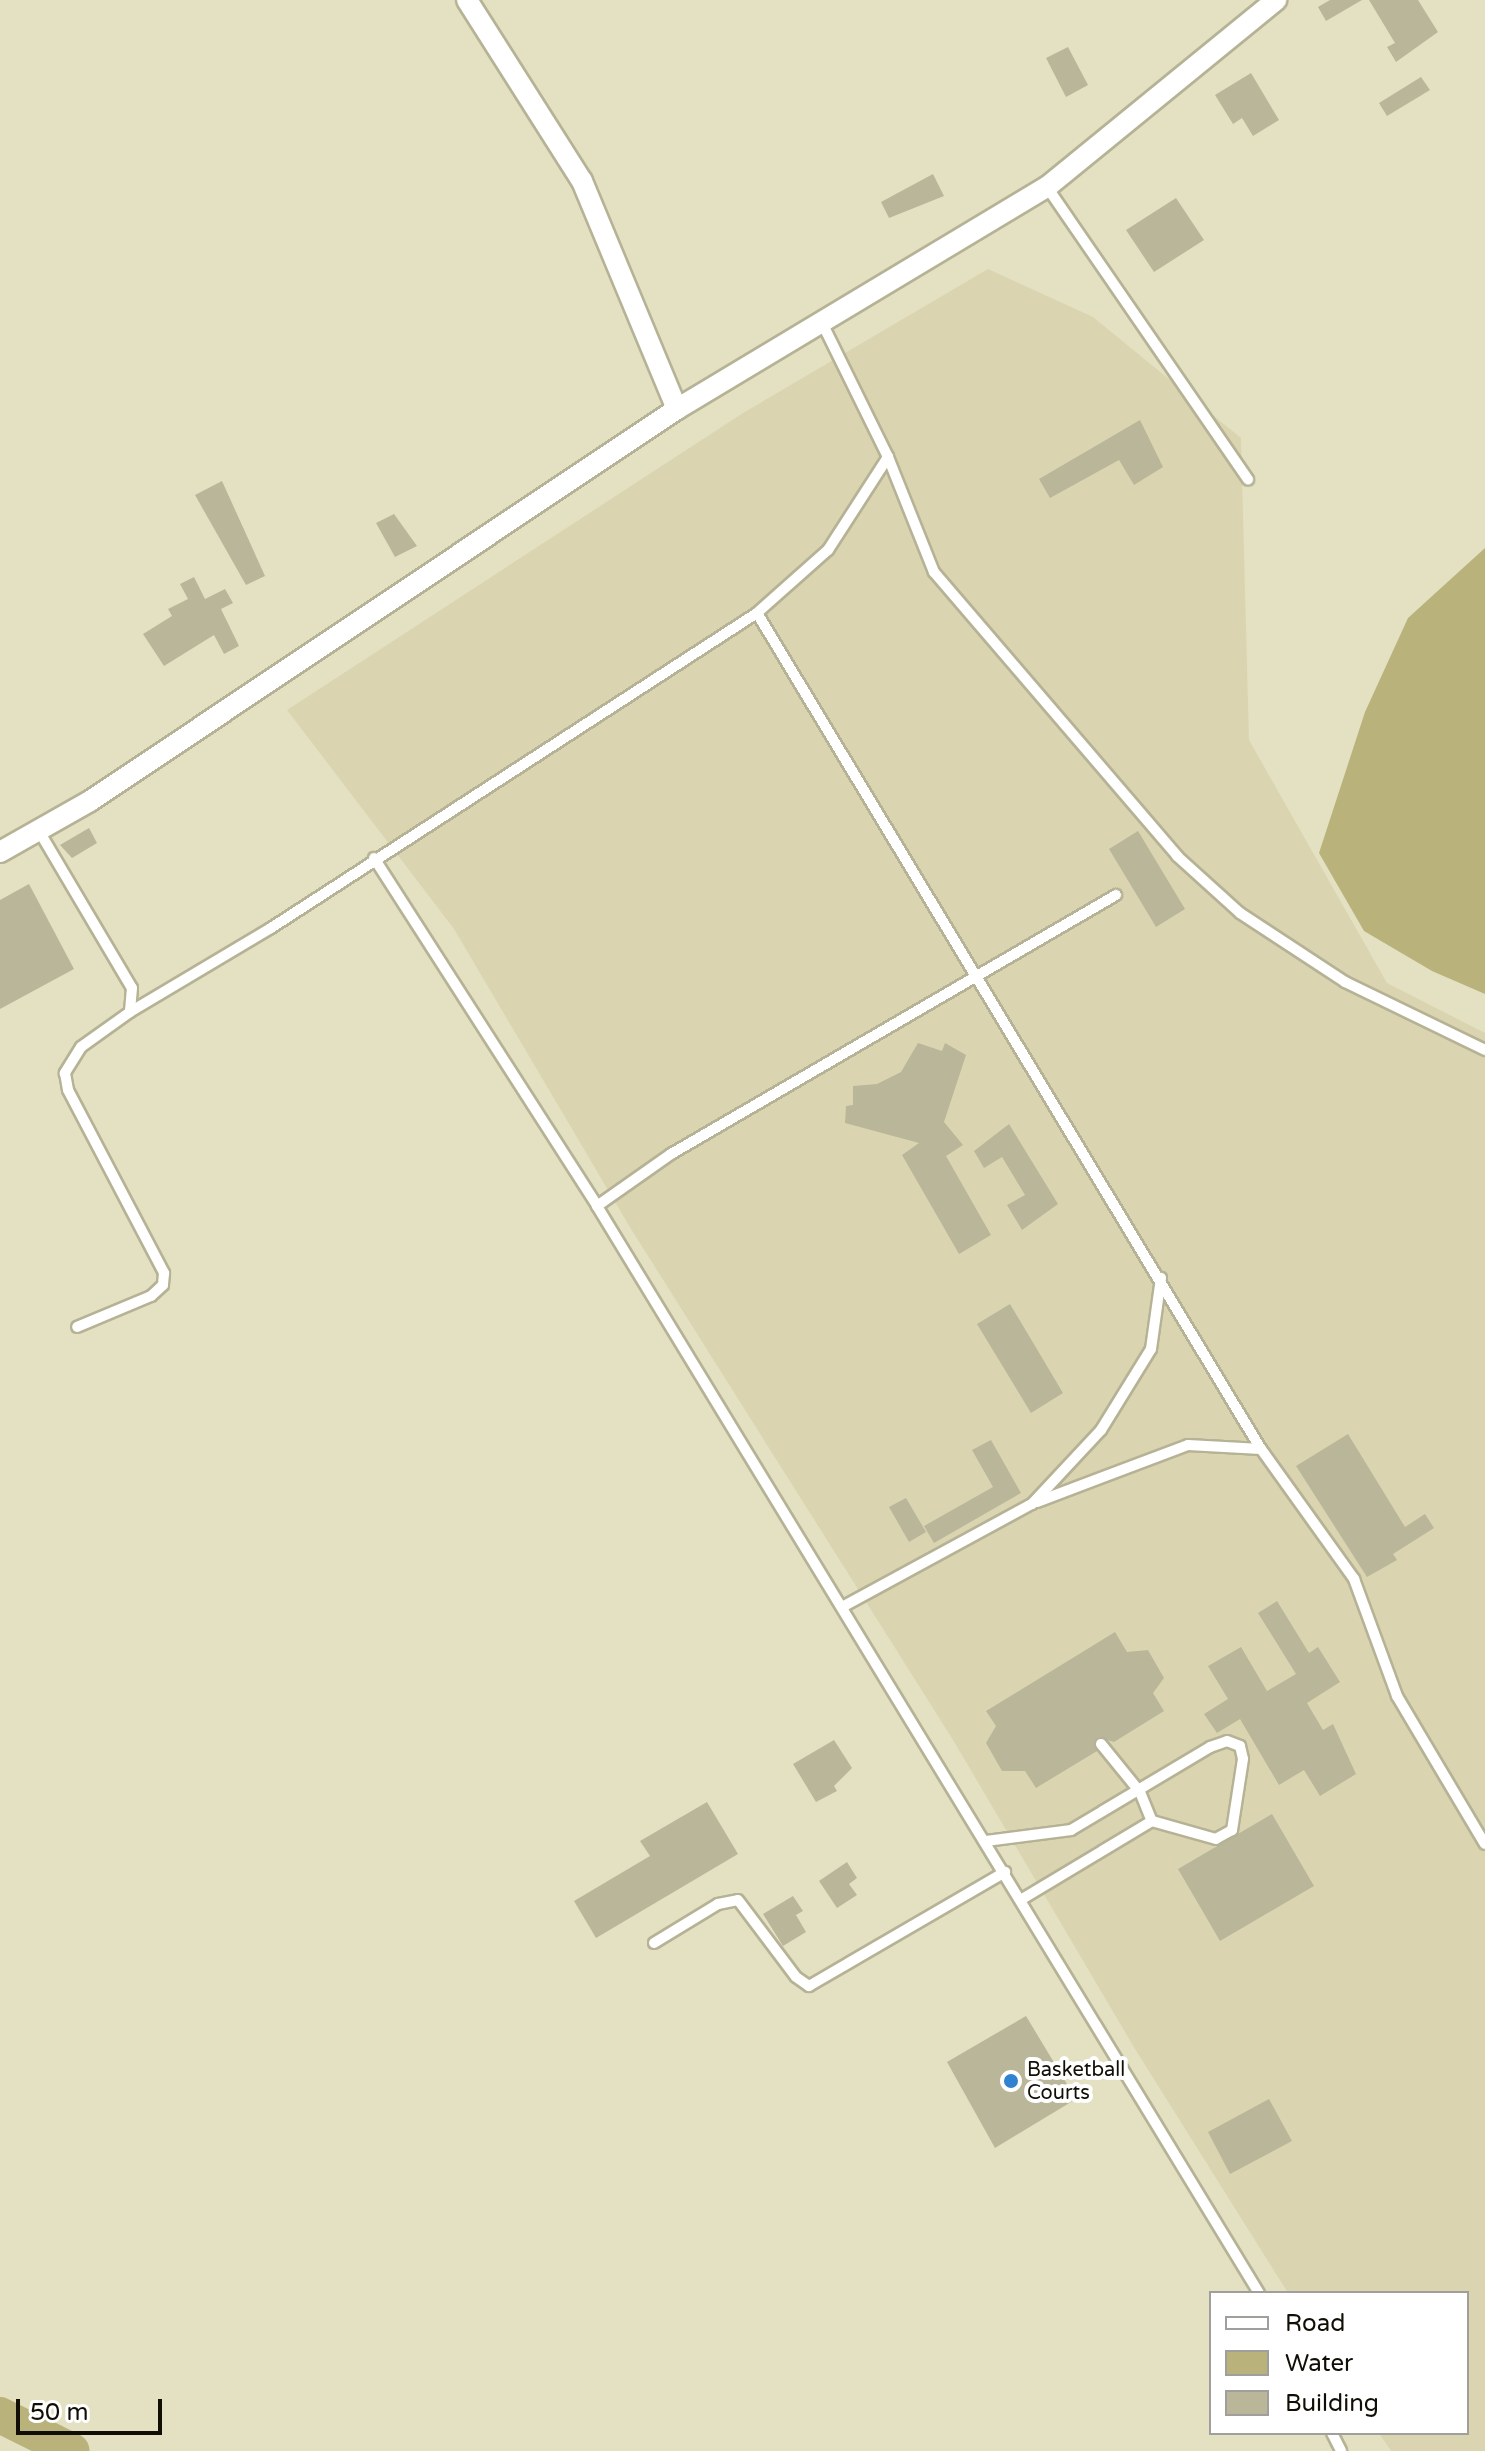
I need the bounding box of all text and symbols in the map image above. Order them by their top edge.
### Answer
place label: Basketball Courts [1027,2058,1125,2105]
marker: Basketball Courts [1002,2072,1020,2090]
legend [1209,2291,1469,2435]
text: Road [1285,2309,1345,2338]
text: Water [1285,2349,1353,2378]
scale bar [20,2383,166,2433]
text: Building [1285,2389,1379,2418]
text: 50 m [30,2398,88,2427]

